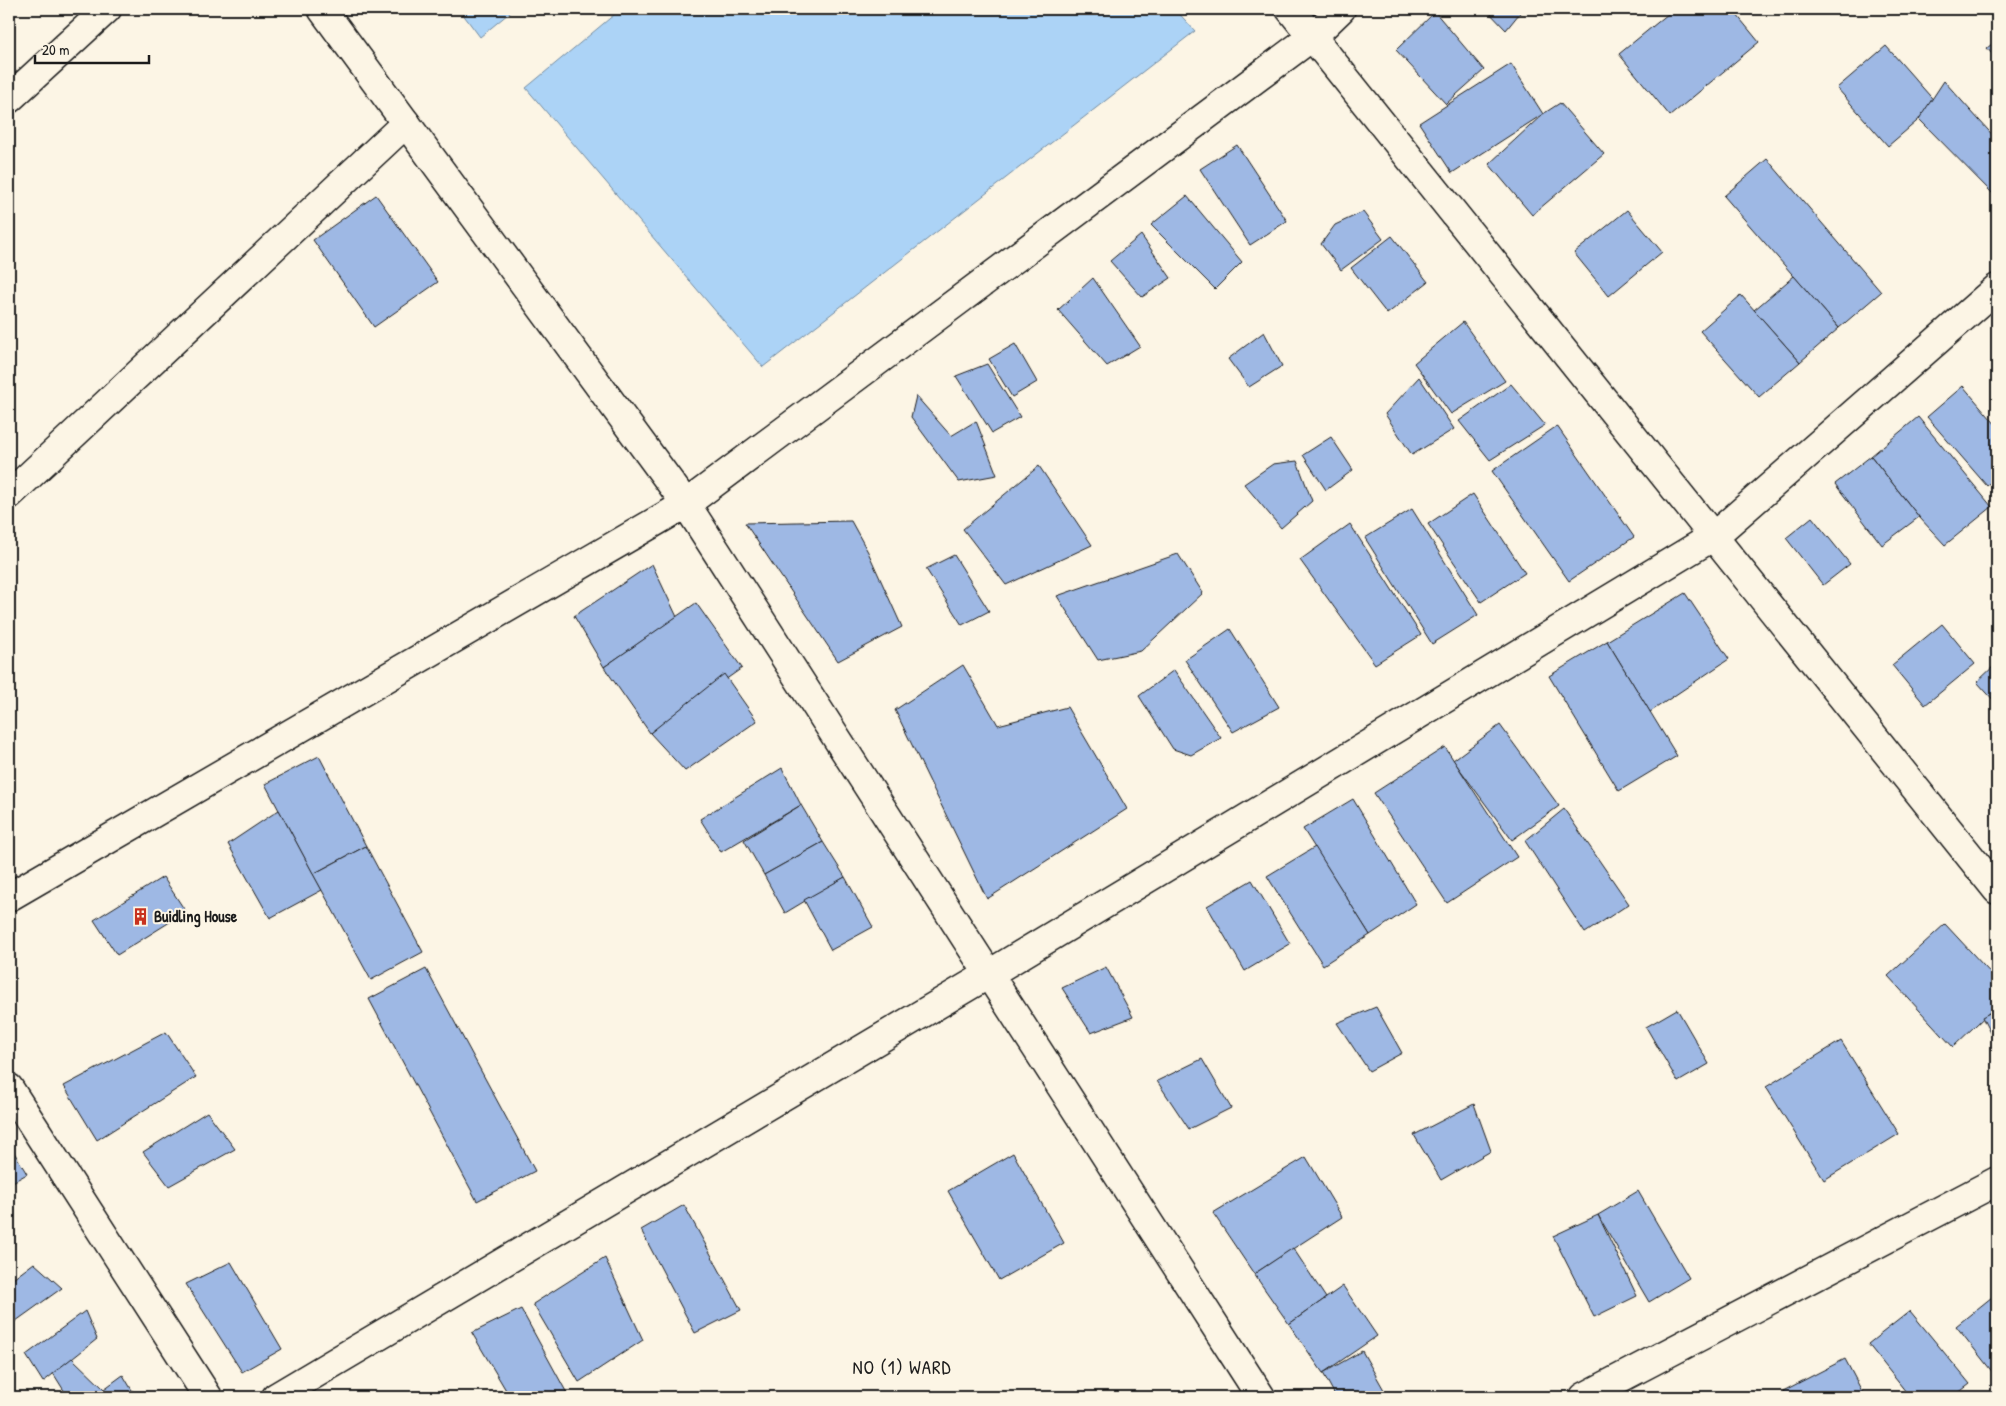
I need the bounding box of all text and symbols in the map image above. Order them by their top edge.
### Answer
scale bar [35,32,149,64]
text: 20 m [42,39,69,60]
place label: Buidling House [154,905,238,928]
building icon: Buidling House [130,906,150,926]
district label: NO (1) WARD [852,1354,952,1380]

